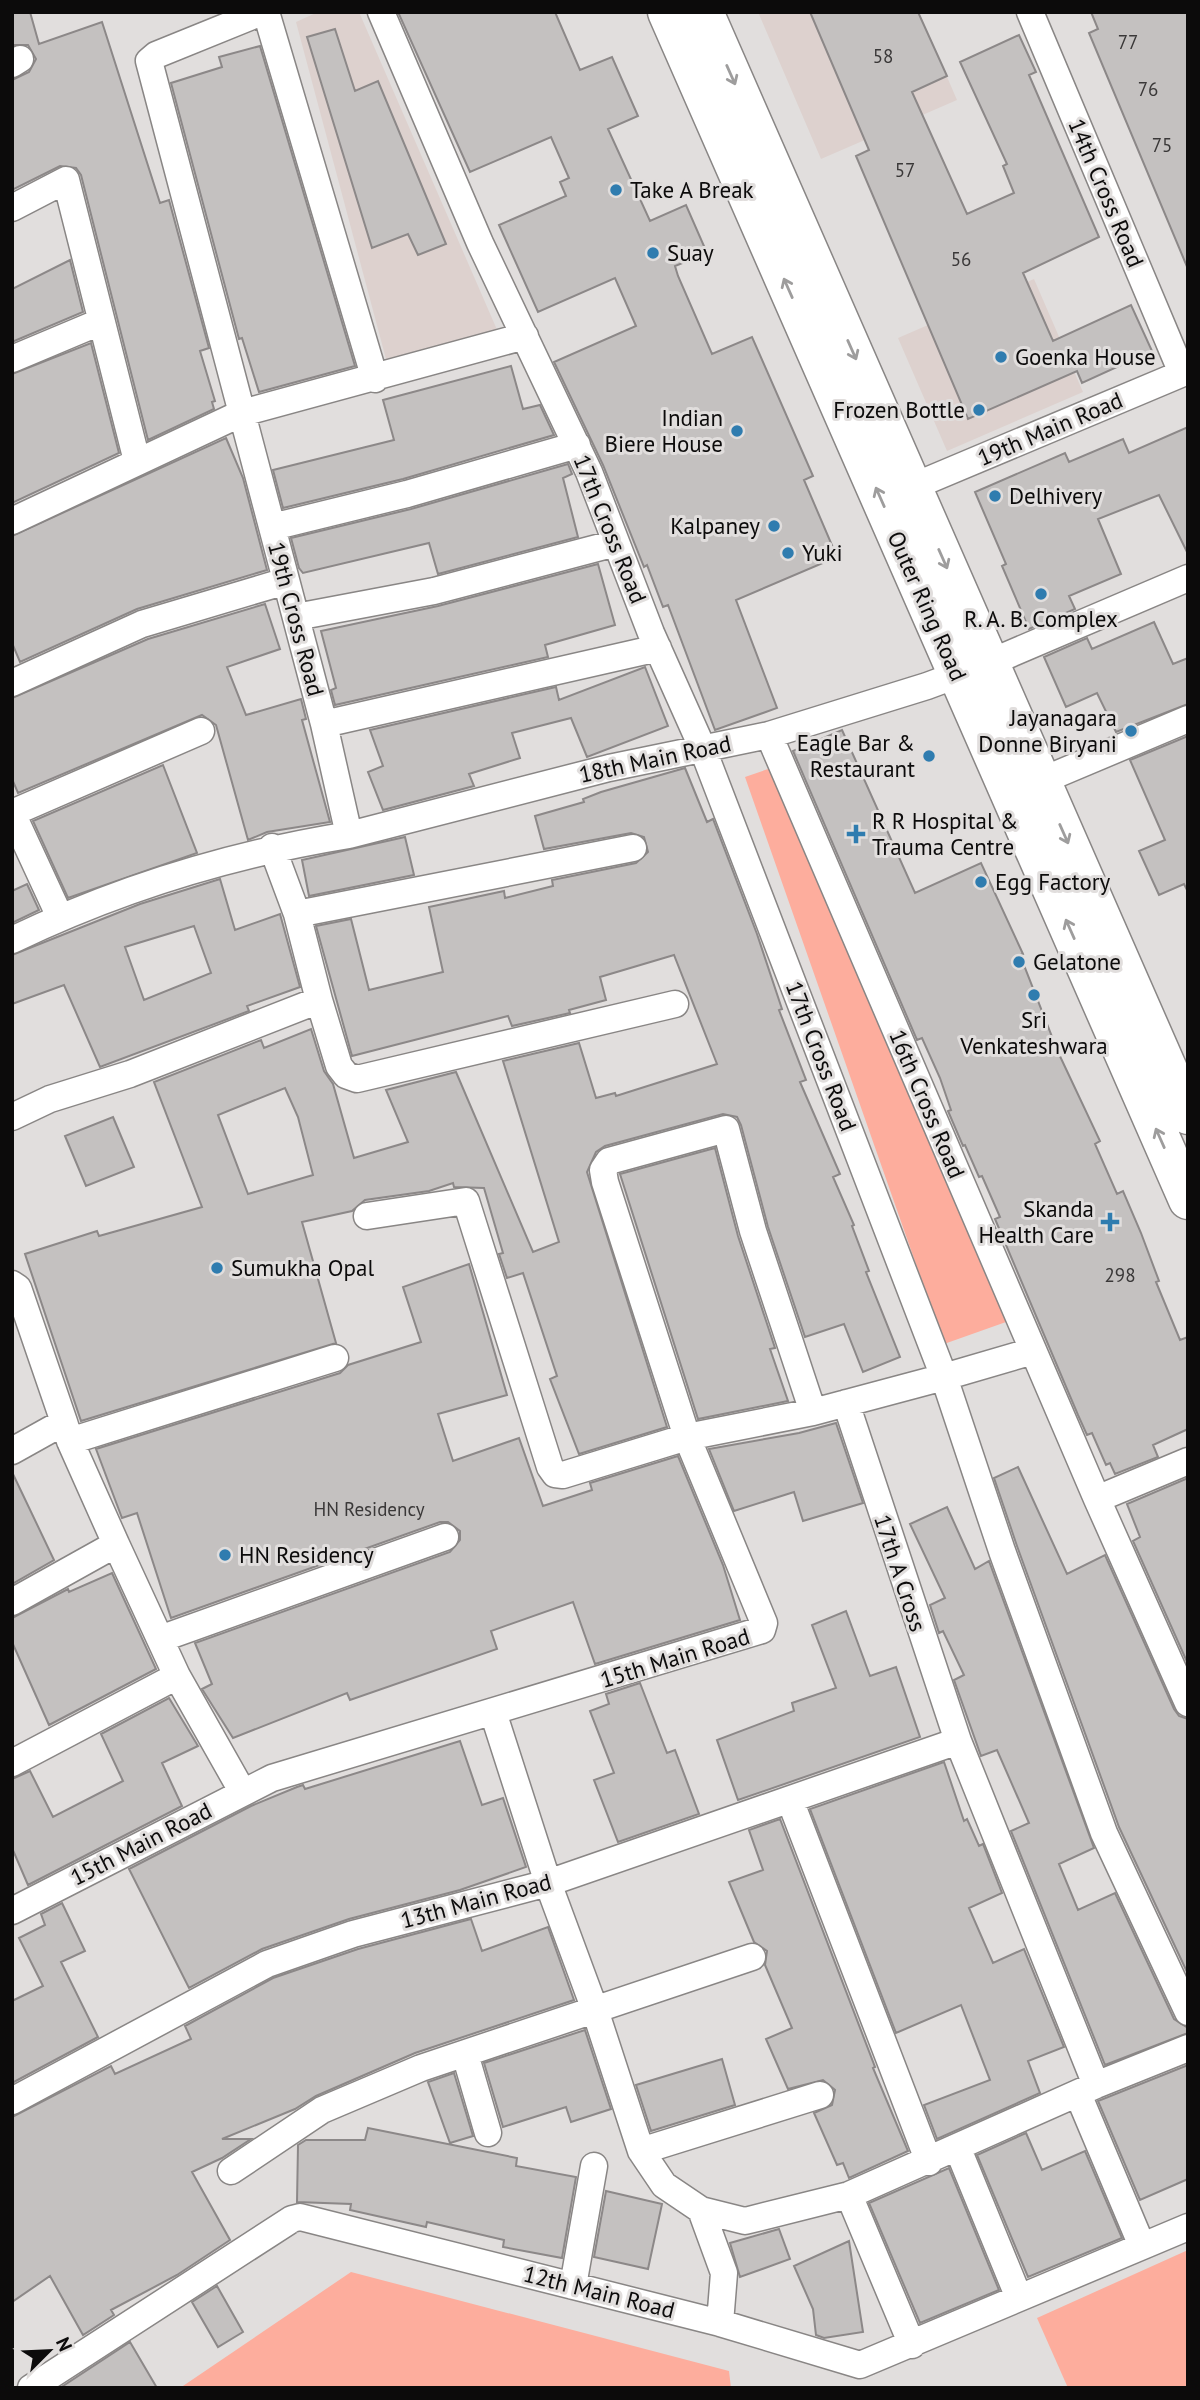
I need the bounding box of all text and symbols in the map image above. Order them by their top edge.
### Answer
house number: 77 [1118,30,1138,54]
house number: 58 [873,44,893,68]
one-way arrow [725,64,738,85]
house number: 76 [1138,77,1158,101]
street label: 14th Cross Road [1062,114,1151,272]
house number: 75 [1152,133,1172,157]
house number: 57 [895,158,915,182]
place label: Take A Break [630,175,754,204]
marker: Take A Break [608,182,624,198]
place label: Suay [667,238,714,267]
marker: Suay [645,245,661,261]
house number: 56 [951,247,971,271]
one-way arrow [781,278,794,300]
one-way arrow [846,339,859,361]
place label: Goenka House [1015,342,1156,371]
marker: Goenka House [993,349,1009,365]
street label: 19th Main Road [973,385,1127,472]
place label: Frozen Bottle [833,395,965,424]
marker: Frozen Bottle [971,402,987,418]
place label: Indian Biere House [605,403,723,458]
marker: Indian Biere House [729,423,745,439]
street label: 17th Cross Road [567,450,654,608]
place label: Delhivery [1009,481,1103,510]
one-way arrow [872,487,885,508]
marker: Delhivery [987,488,1003,504]
place label: Kalpaney [670,511,760,540]
marker: Kalpaney [766,518,782,534]
street label: Outer Ring Road [881,526,973,685]
street label: 19th Cross Road [262,538,331,699]
place label: Yuki [802,538,843,567]
marker: Yuki [780,545,796,561]
one-way arrow [938,547,951,569]
marker: R. A. B. Complex [1033,586,1049,602]
place label: R. A. B. Complex [964,604,1118,633]
place label: Jayanagara Donne Biryani [978,703,1117,758]
marker: Jayanagara Donne Biryani [1123,723,1139,739]
street label: 18th Main Road [576,728,734,789]
place label: Eagle Bar & Restaurant [797,728,915,783]
marker: Eagle Bar & Restaurant [921,748,937,764]
place label: R R Hospital & Trauma Centre [872,806,1019,861]
one-way arrow [1058,823,1071,845]
marker: R R Hospital & Trauma Centre [846,824,866,844]
place label: Egg Factory [995,867,1111,896]
marker: Egg Factory [973,874,989,890]
one-way arrow [1063,919,1076,940]
place label: Gelatone [1033,947,1121,976]
marker: Gelatone [1011,954,1027,970]
street label: 17th Cross Road [780,977,863,1135]
marker: Sri Venkateshwara [1026,987,1042,1003]
place label: Sri Venkateshwara [959,1005,1108,1060]
street label: 16th Cross Road [883,1025,972,1183]
one-way arrow [1153,1128,1166,1149]
place label: Skanda Health Care [979,1194,1094,1249]
marker: Skanda Health Care [1100,1212,1120,1232]
place label: Sumukha Opal [231,1253,374,1282]
marker: Sumukha Opal [209,1260,225,1276]
house number: 298 [1104,1263,1136,1287]
house number: HN Residency [313,1497,425,1521]
street label: 17th A Cross [868,1511,933,1635]
place label: HN Residency [239,1540,374,1569]
marker: HN Residency [217,1547,233,1563]
street label: 15th Main Road [597,1621,753,1694]
street label: 15th Main Road [65,1796,216,1892]
street label: 13th Main Road [397,1866,554,1935]
street label: 12th Main Road [521,2259,678,2324]
north arrow [14,2316,84,2386]
text: N [51,2334,78,2355]

